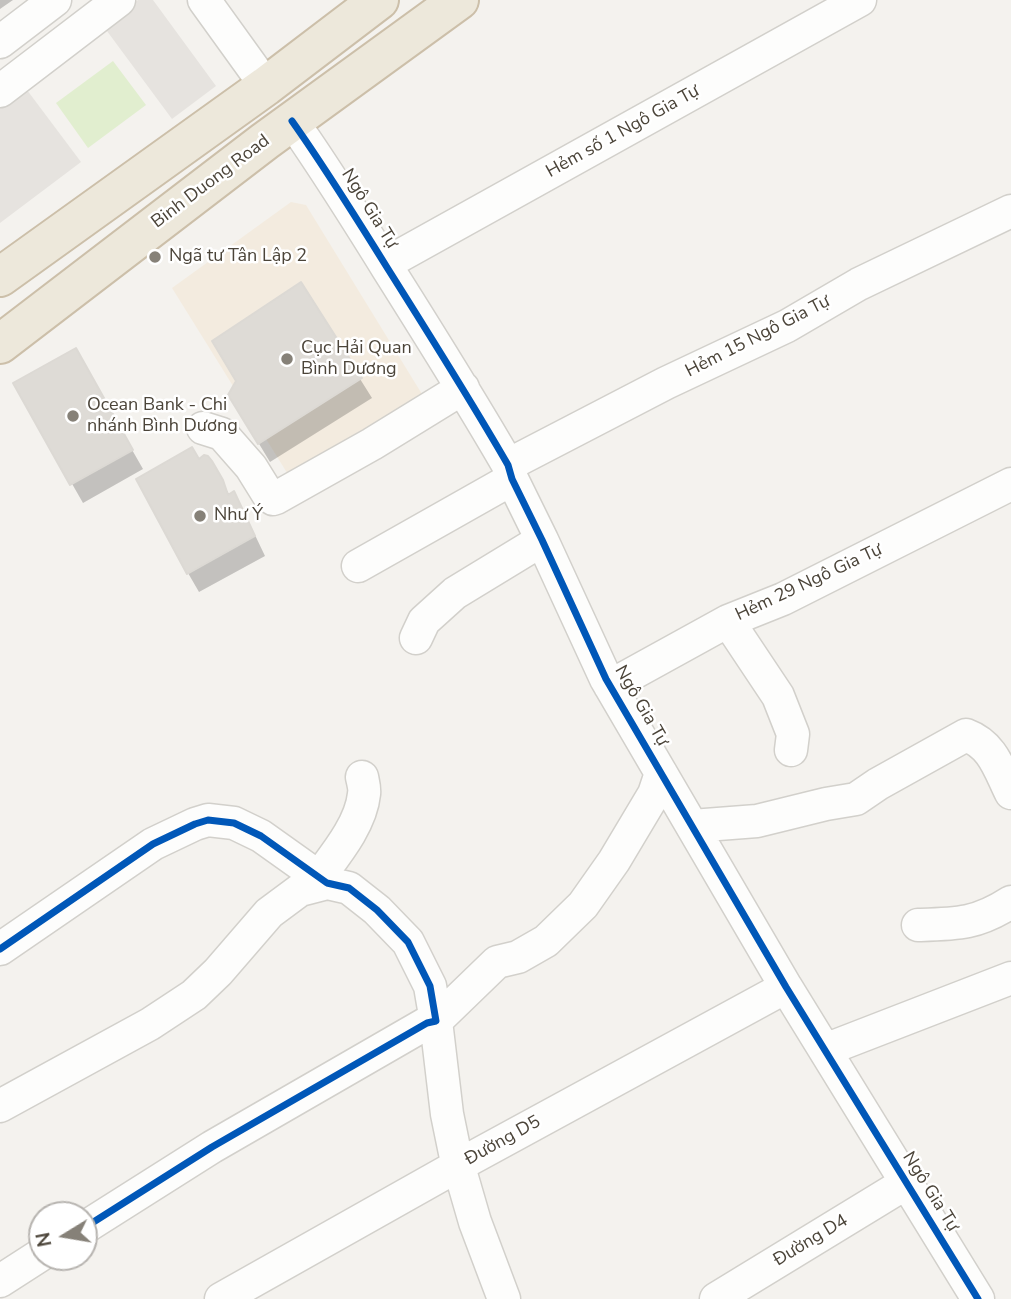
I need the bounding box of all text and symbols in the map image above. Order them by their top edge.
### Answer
street label: Hẻm số 1 Ngô Gia Tự [543,81,703,183]
street label: Binh Duong Road [148,131,274,233]
street label: Ngô Gia Tự [336,165,402,253]
place label: Ngã tư Tân Lập 2 [169,246,307,268]
marker: Ngã tư Tân Lập 2 [147,249,163,265]
street label: Hẻm 15 Ngô Gia Tự [682,291,834,383]
place label: Cục Hải Quan Bình Dương [301,338,412,380]
marker: Cục Hải Quan Bình Dương [279,351,295,367]
place label: Ocean Bank - Chi nhánh Bình Dương [87,395,238,438]
marker: Ocean Bank - Chi nhánh Bình Dương [65,408,81,424]
place label: Như Ý [214,505,263,527]
marker: Như Ý [192,508,208,524]
street label: Hẻm 29 Ngô Gia Tự [732,540,886,626]
street label: Ngô Gia Tự [609,662,673,750]
street label: Đường D5 [461,1111,545,1171]
street label: Ngô Gia Tự [897,1148,963,1236]
north arrow [28,1201,98,1271]
street label: Đường D4 [770,1210,852,1272]
text: N [30,1230,58,1249]

